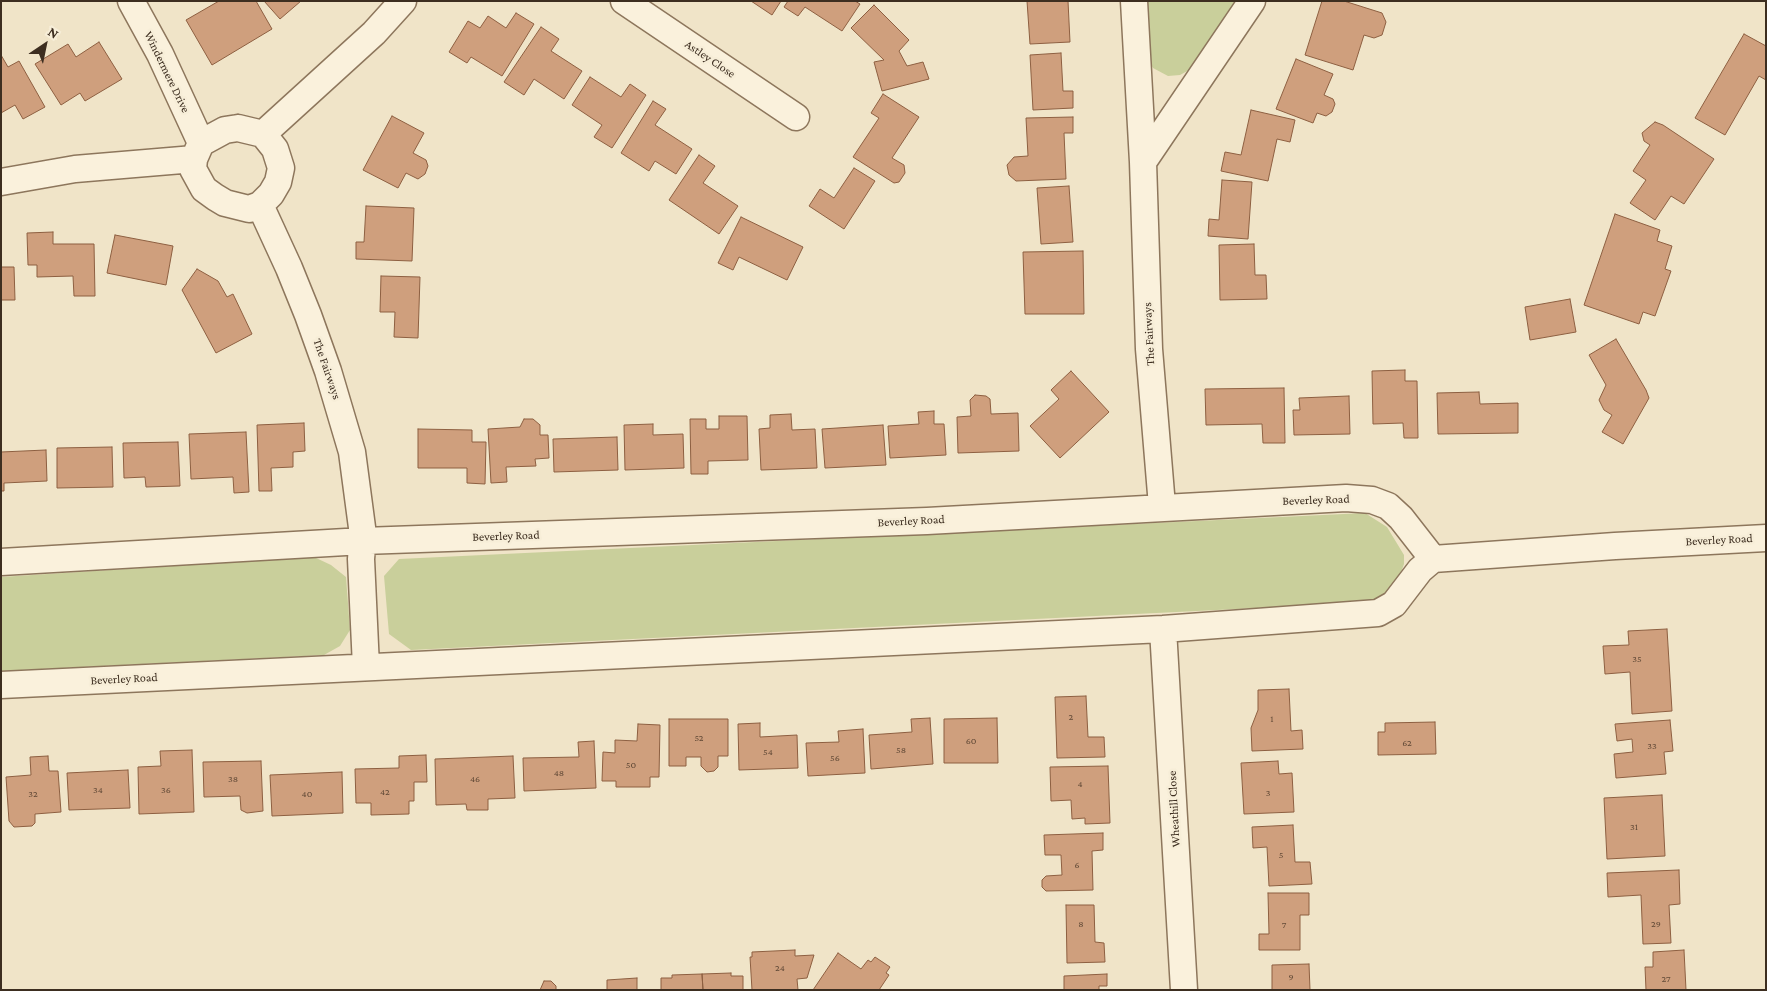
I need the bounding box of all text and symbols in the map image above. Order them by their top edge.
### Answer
north arrow [20,20,70,70]
text: N [45,23,62,42]
street label: Windermere Drive [141,29,193,115]
street label: Astley Close [682,37,738,81]
street label: The Fairways [1140,302,1158,366]
street label: The Fairways [310,337,344,401]
street label: Beverley Road [1282,492,1350,508]
street label: Beverley Road [877,512,945,530]
street label: Beverley Road [472,528,540,544]
street label: Beverley Road [1685,531,1753,549]
house number: 35 [1632,653,1642,665]
street label: Beverley Road [90,670,158,688]
house number: 2 [1069,711,1073,723]
house number: 1 [1270,713,1274,725]
house number: 52 [694,732,704,744]
house number: 60 [966,735,976,747]
house number: 62 [1402,737,1412,749]
house number: 33 [1647,740,1657,752]
house number: 58 [896,744,906,756]
house number: 54 [763,746,773,758]
house number: 56 [830,752,840,764]
house number: 50 [626,759,636,771]
house number: 48 [554,767,564,779]
street label: Wheathill Close [1165,770,1183,848]
house number: 38 [228,773,238,785]
house number: 46 [470,773,480,785]
house number: 4 [1077,778,1083,790]
house number: 34 [93,784,103,796]
house number: 36 [161,784,171,796]
house number: 42 [380,786,390,798]
house number: 3 [1266,787,1270,799]
house number: 32 [28,788,38,800]
house number: 40 [302,788,312,800]
house number: 31 [1630,821,1638,833]
house number: 5 [1279,849,1283,861]
house number: 6 [1074,859,1080,871]
house number: 8 [1078,918,1084,930]
house number: 29 [1651,918,1661,930]
house number: 7 [1282,919,1286,931]
house number: 24 [775,962,785,974]
house number: 9 [1288,971,1294,983]
house number: 27 [1661,973,1671,985]

